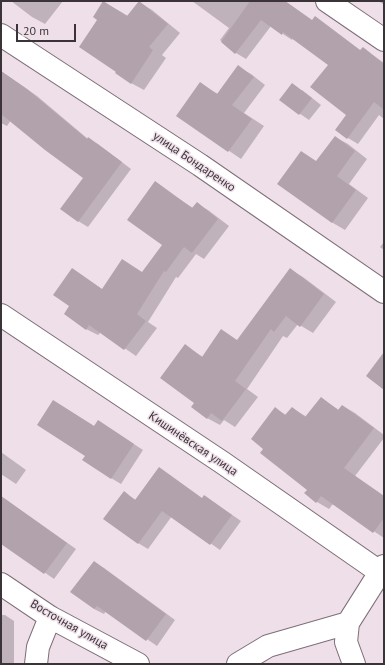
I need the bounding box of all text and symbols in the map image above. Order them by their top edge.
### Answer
scale bar [18,16,78,42]
text: 20 m [23,23,49,38]
street label: улица Бондаренко [150,129,238,195]
street label: Кишинёвская улица [146,409,240,479]
street label: Восточная улица [28,597,110,653]

